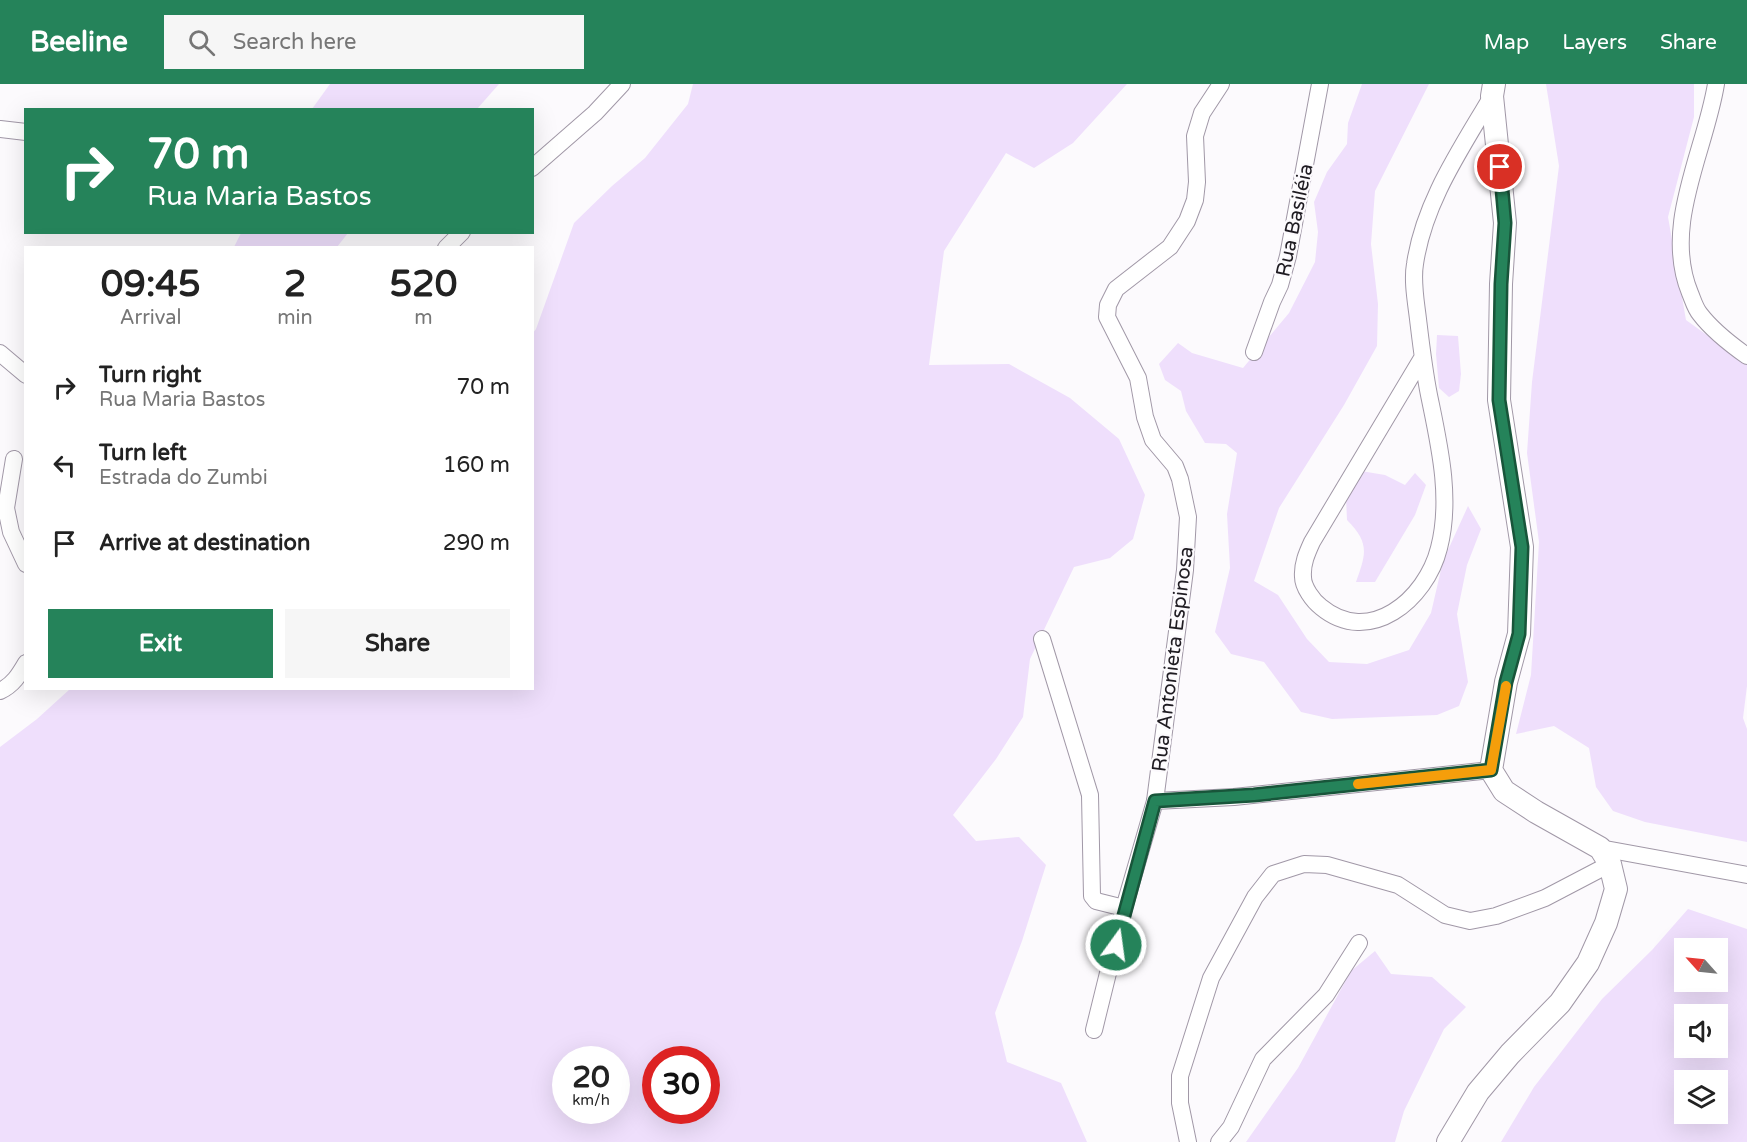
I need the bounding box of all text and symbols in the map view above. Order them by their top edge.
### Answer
search box [164,15,584,69]
text: Beeline [30,25,128,59]
icon: search [185,26,218,59]
text: Search here [233,29,357,55]
text: Map [1484,30,1529,55]
text: Layers [1562,30,1627,55]
text: Share [1660,30,1717,55]
text: 70 m [147,129,249,180]
icon: right [48,132,126,210]
pin [1474,141,1525,192]
icon: arrive [1483,150,1516,183]
street label: Rua Basiléia [1271,161,1319,279]
text: Rua Maria Bastos [147,180,372,213]
text: 09:45 [101,263,201,306]
text: 2 [284,263,306,306]
text: 520 [389,263,457,306]
text: Arrival [120,306,182,330]
text: min [277,306,313,330]
text: m [414,306,433,330]
text: Turn right [99,362,201,388]
icon: right [48,371,81,404]
text: 70 m [456,374,510,400]
text: Rua Maria Bastos [99,388,265,412]
text: Turn left [99,440,187,466]
icon: left [48,449,81,482]
text: 160 m [443,452,510,478]
text: Estrada do Zumbi [99,466,268,490]
icon: arrive [48,527,81,560]
text: Arrive at destination [99,530,310,556]
text: 290 m [443,530,510,556]
street label: Rua Antonieta Espinosa [1147,545,1199,773]
button: Exit [48,609,273,678]
button: Share [285,609,510,678]
position arrow [1084,913,1148,977]
north arrow [1674,938,1728,992]
map controls [1674,938,1728,1124]
button: sound [1674,1004,1728,1058]
speed limit sign: 30 [642,1046,720,1124]
text: 20 [572,1059,610,1096]
button: layers [1674,1070,1728,1124]
text: km/h [572,1091,610,1109]

